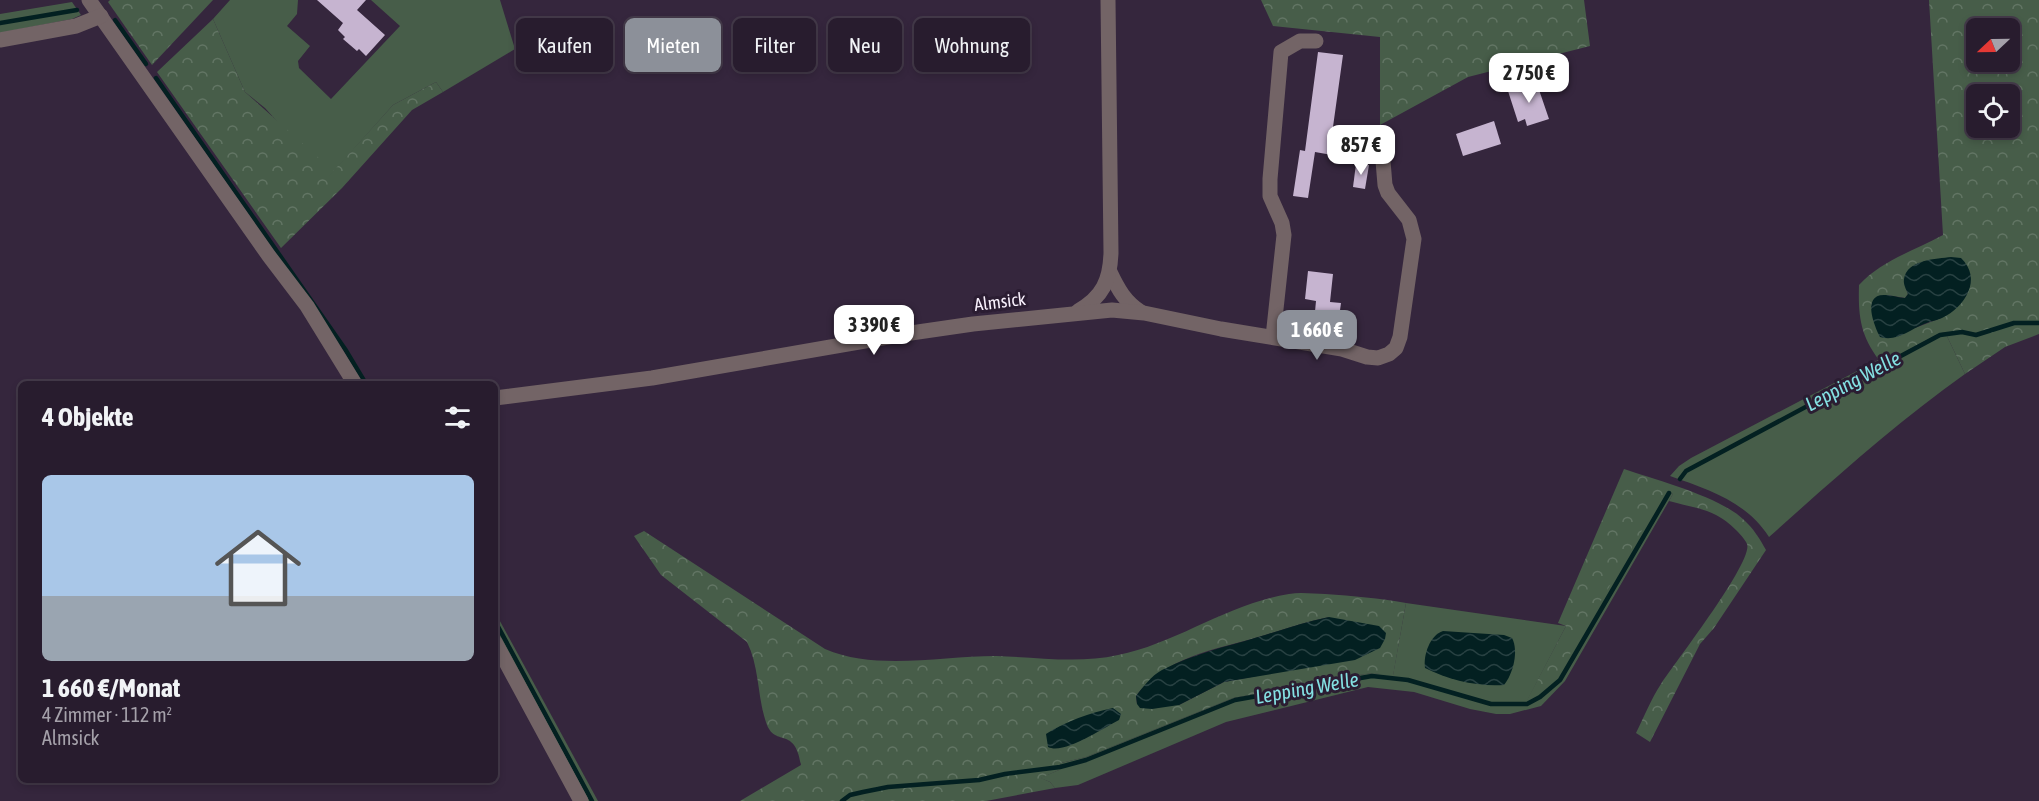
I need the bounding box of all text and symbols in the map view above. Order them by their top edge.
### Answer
chip: Kaufen [516,18,613,72]
chip: Mieten [625,18,721,72]
chip: Filter [733,18,816,72]
chip: Neu [828,18,902,72]
chip: Wohnung [914,18,1030,72]
north arrow [1966,18,2020,72]
map controls [1966,18,2020,138]
pin: 2 750 € [1474,53,1584,104]
text: 2 750 € [1503,61,1555,84]
button: locate [1966,84,2020,138]
pin: 857 € [1319,125,1403,176]
text: 857 € [1341,133,1381,156]
street label: Almsick [973,288,1027,315]
pin: 3 390 € [819,305,929,356]
pin: 1 660 € [1262,310,1372,361]
text: 3 390 € [848,313,900,336]
text: 1 660 € [1291,318,1343,341]
water label: Lepping Welle [1801,346,1904,415]
icon: filters [441,401,474,434]
text: 4 Objekte [42,402,134,432]
icon: home [204,514,312,622]
water label: Lepping Welle [1253,667,1360,708]
text: 1 660 €/Monat [42,673,180,703]
text: 4 Zimmer · 112 m² [42,703,172,726]
text: Almsick [42,726,99,749]

